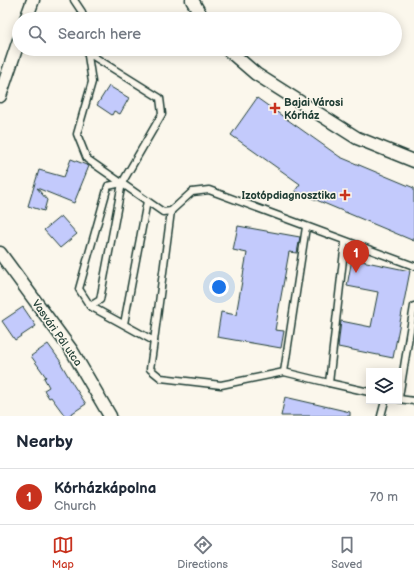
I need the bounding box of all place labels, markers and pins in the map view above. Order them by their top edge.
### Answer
place label: Bajai Városi Kórház [284,96,343,122]
marker: Bajai Városi Kórház [269,102,281,114]
place label: Izotópdiagnosztika [242,189,336,202]
marker: Izotópdiagnosztika [339,189,351,201]
pin: 1 [343,240,369,273]

